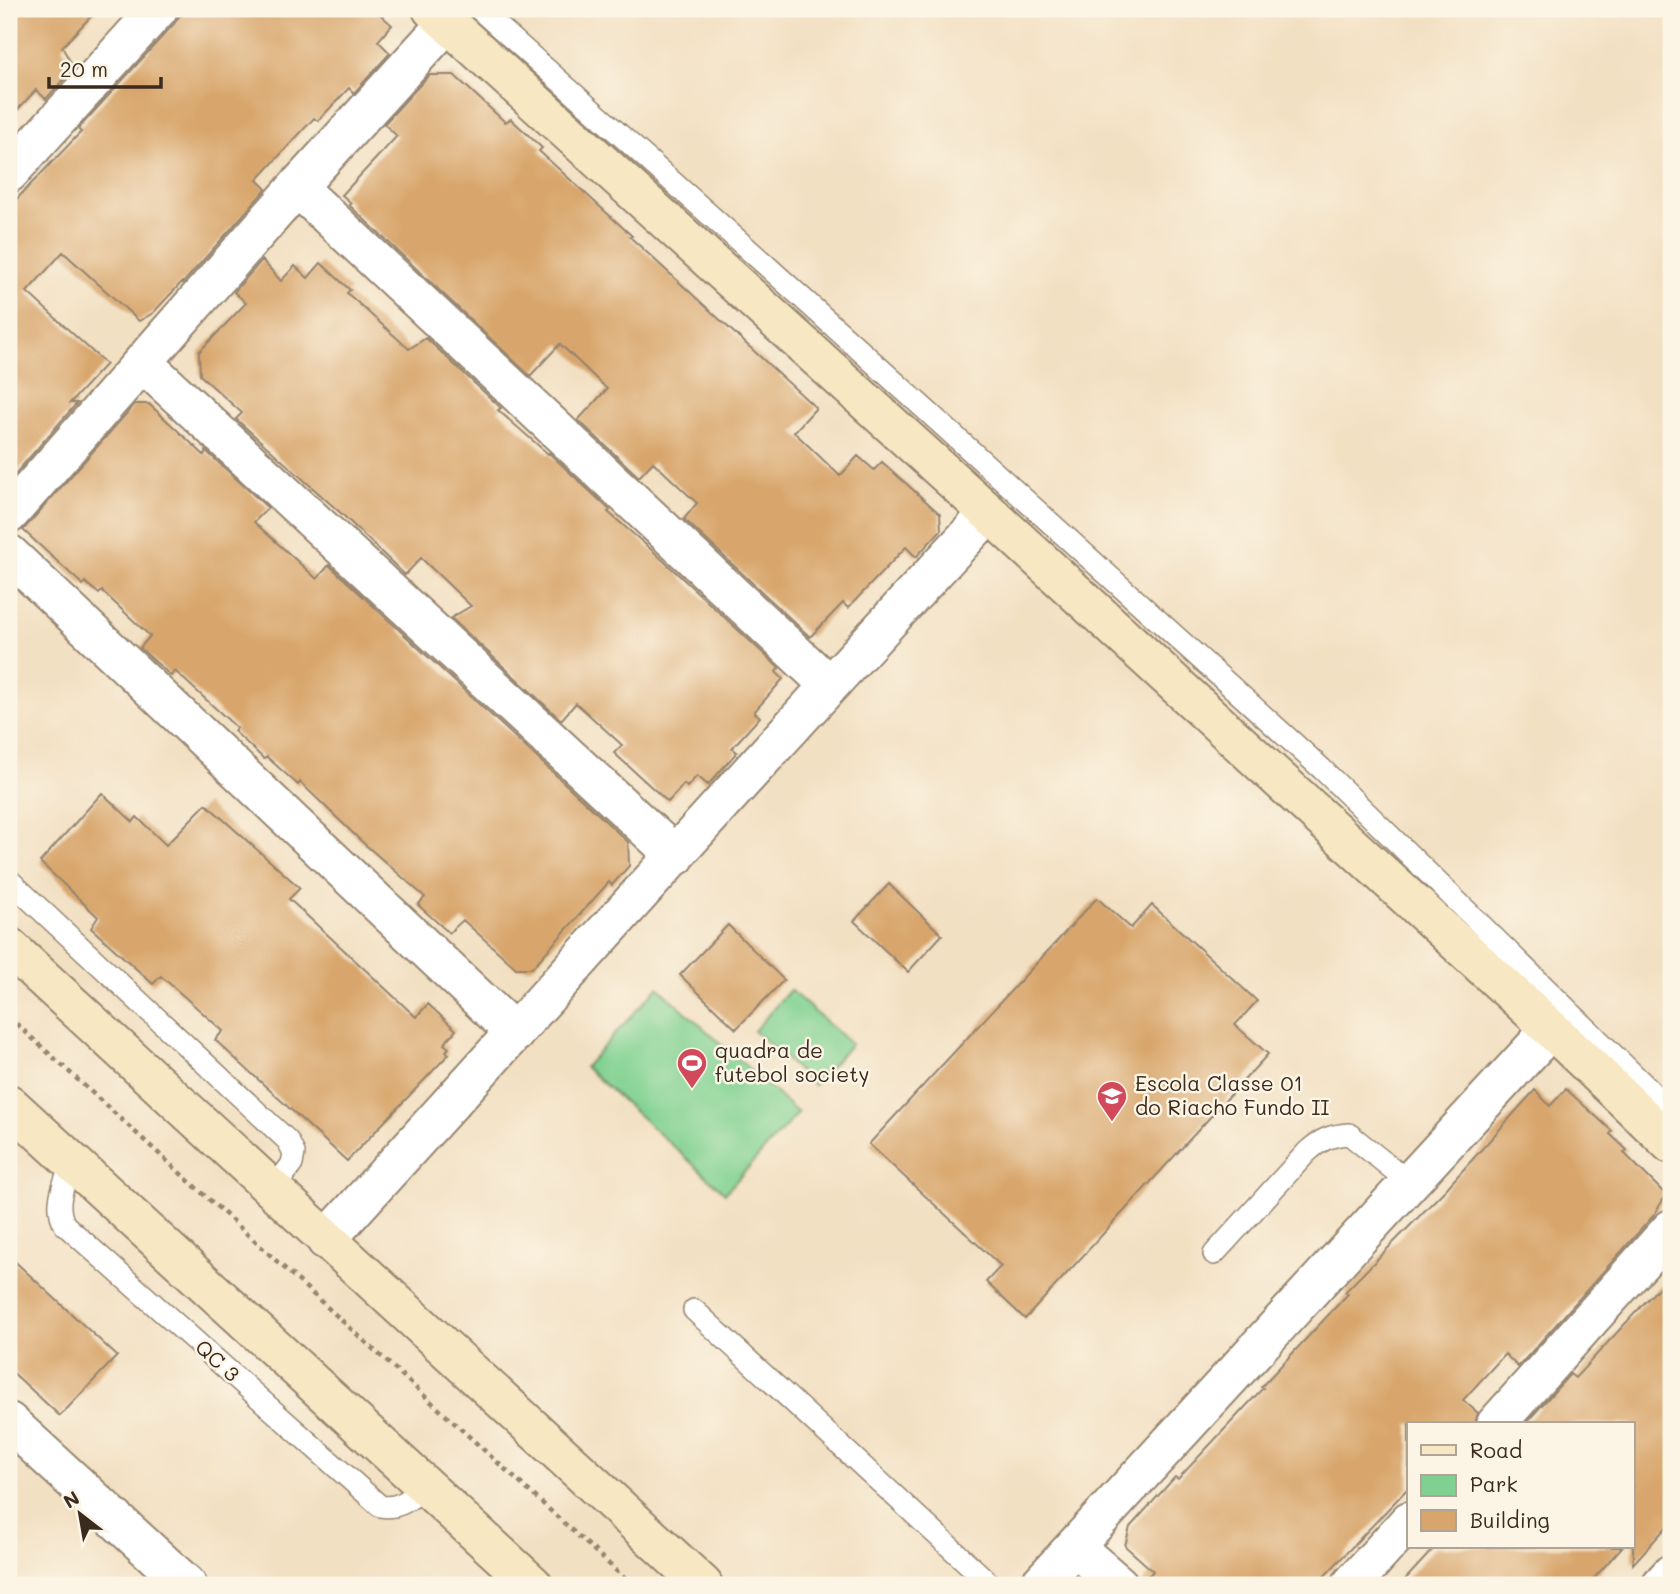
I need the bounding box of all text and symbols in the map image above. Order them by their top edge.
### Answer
scale bar [49,46,161,90]
text: 20 m [60,55,108,82]
place label: quadra de futebol society [715,1036,869,1087]
sports icon: quadra de futebol society [675,1046,709,1090]
place label: Escola Classe 01 do Riacho Fundo II [1135,1069,1330,1120]
school or university icon: Escola Classe 01 do Riacho Fundo II [1095,1079,1129,1123]
street label: QC 3 [190,1333,246,1387]
legend [1407,1422,1634,1548]
text: Road [1470,1436,1522,1463]
text: Park [1470,1470,1518,1497]
north arrow [46,1478,116,1548]
text: N [58,1485,84,1513]
text: Building [1470,1506,1550,1533]

